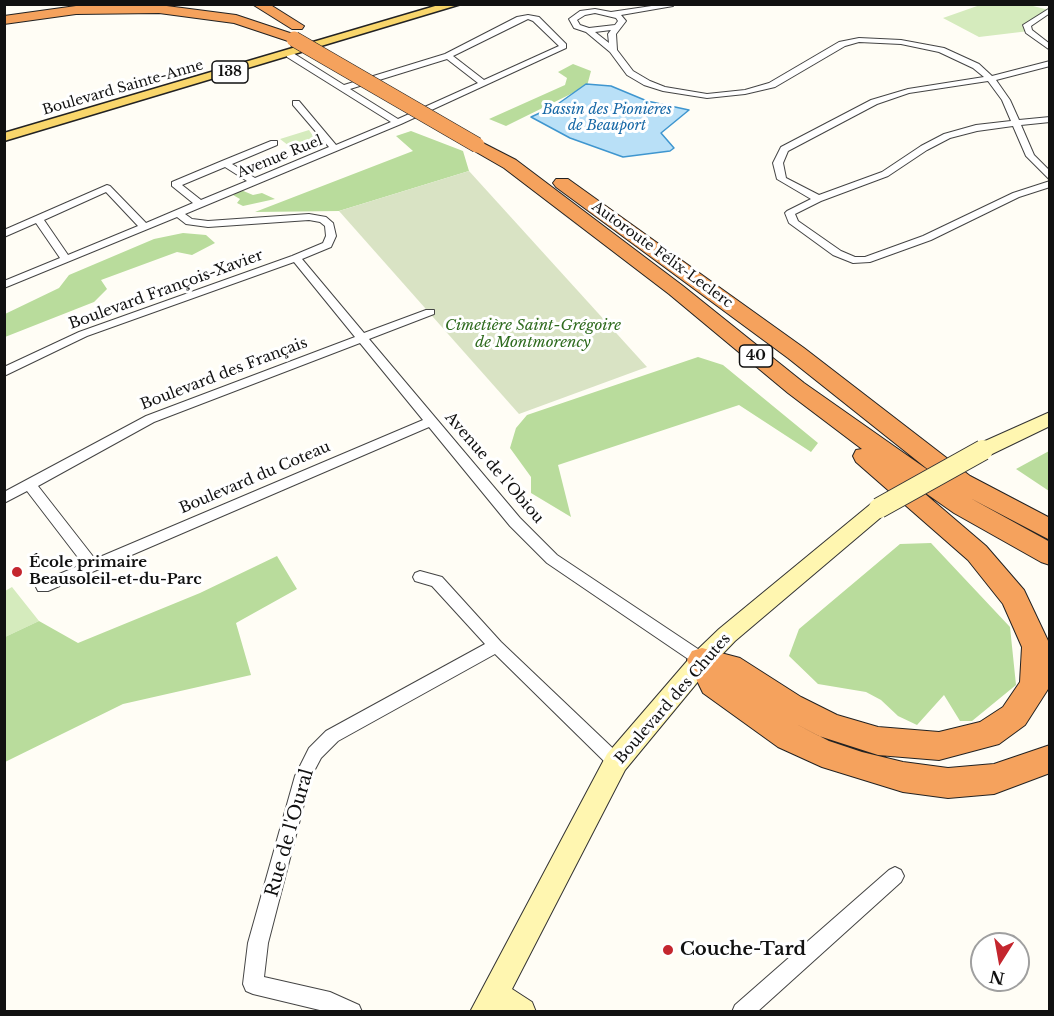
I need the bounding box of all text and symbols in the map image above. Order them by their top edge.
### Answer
street label: Boulevard Sainte-Anne [41,57,205,119]
road number: 138 [212,61,248,83]
water label: Bassin des Pionieres de Beauport [542,102,672,134]
street label: Avenue Ruel [235,132,325,182]
street label: Autoroute Félix-Leclerc [588,198,736,312]
street label: Boulevard François-Xavier [66,246,266,334]
park label: Cimetière Saint-Grégoire de Montmorency [445,317,621,352]
street label: Boulevard des Français [138,334,310,414]
road number: 40 [740,345,772,367]
street label: Avenue de l'Obiou [441,409,547,527]
street label: Boulevard du Coteau [177,438,333,518]
place label: École primaire Beausoleil-et-du-Parc [29,554,202,589]
marker: École primaire Beausoleil-et-du-Parc [10,565,24,579]
street label: Boulevard des Chutes [612,630,734,768]
street label: Rue de l'Oural [261,766,319,900]
north arrow [970,932,1030,992]
place label: Couche-Tard [680,939,806,961]
marker: Couche-Tard [661,943,675,957]
text: N [988,966,1006,989]

